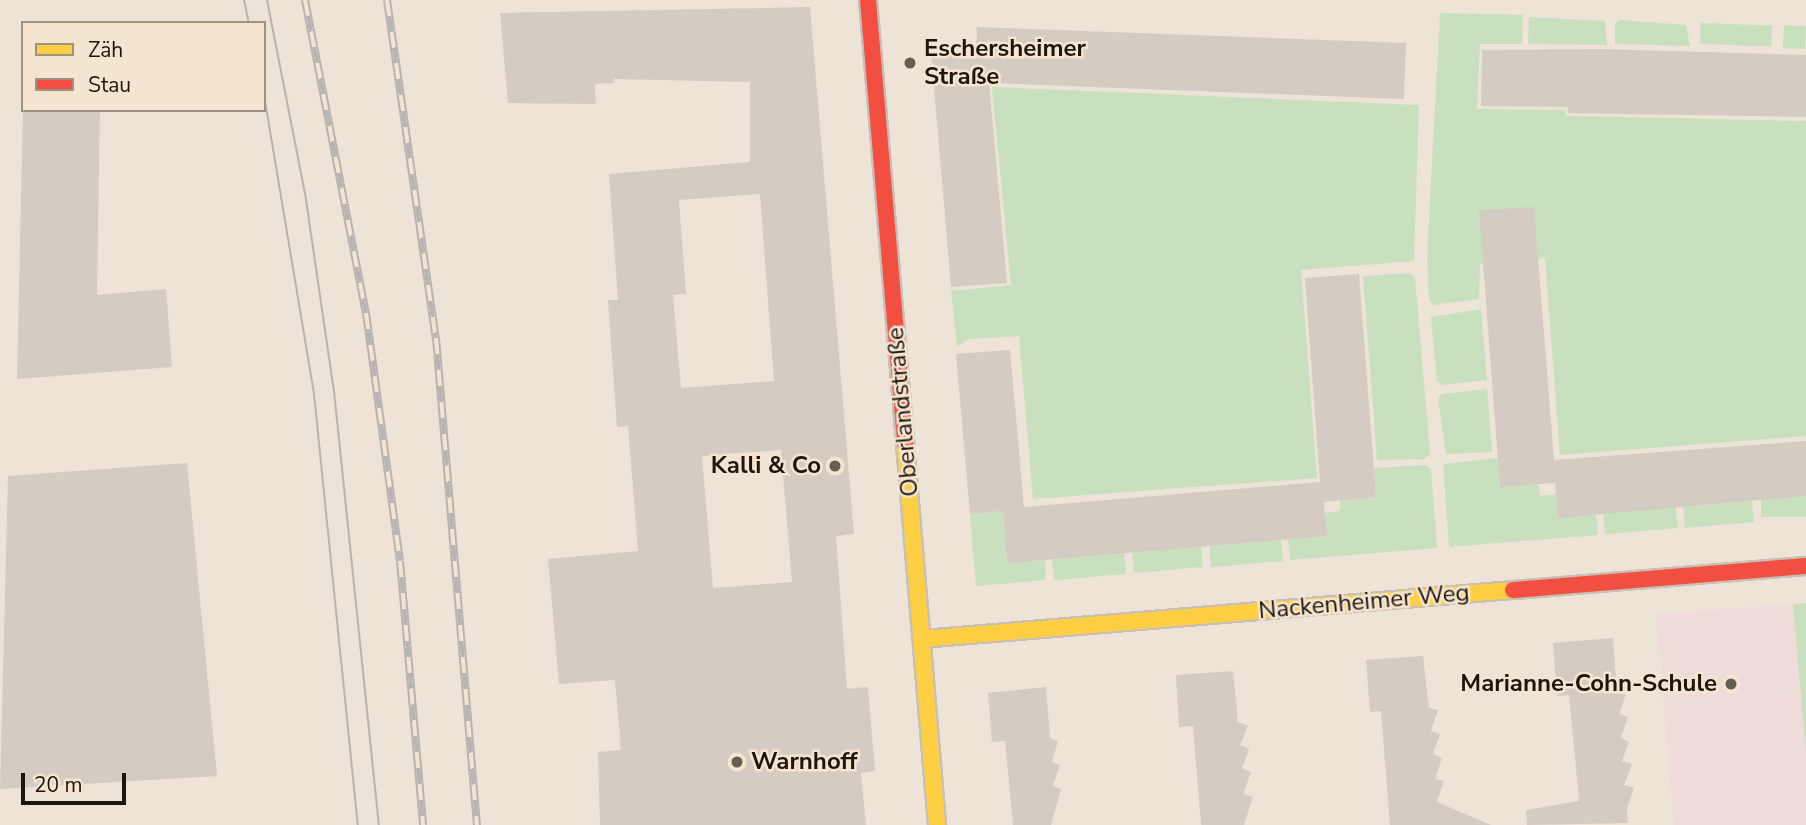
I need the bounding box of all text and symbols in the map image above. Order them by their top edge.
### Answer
legend [21,21,266,112]
place label: Eschersheimer Straße [924,35,1086,91]
text: Zäh [88,36,123,64]
marker: Eschersheimer Straße [902,55,918,71]
text: Stau [88,71,131,99]
street label: Oberlandstraße [881,326,925,498]
place label: Kalli & Co [711,452,821,480]
marker: Kalli & Co [827,458,843,474]
street label: Nackenheimer Weg [1257,578,1471,626]
place label: Marianne-Cohn-Schule [1460,670,1717,698]
marker: Marianne-Cohn-Schule [1723,676,1739,692]
place label: Warnhoff [751,748,858,776]
marker: Warnhoff [729,754,745,770]
scale bar [24,758,130,802]
text: 20 m [34,771,83,799]

